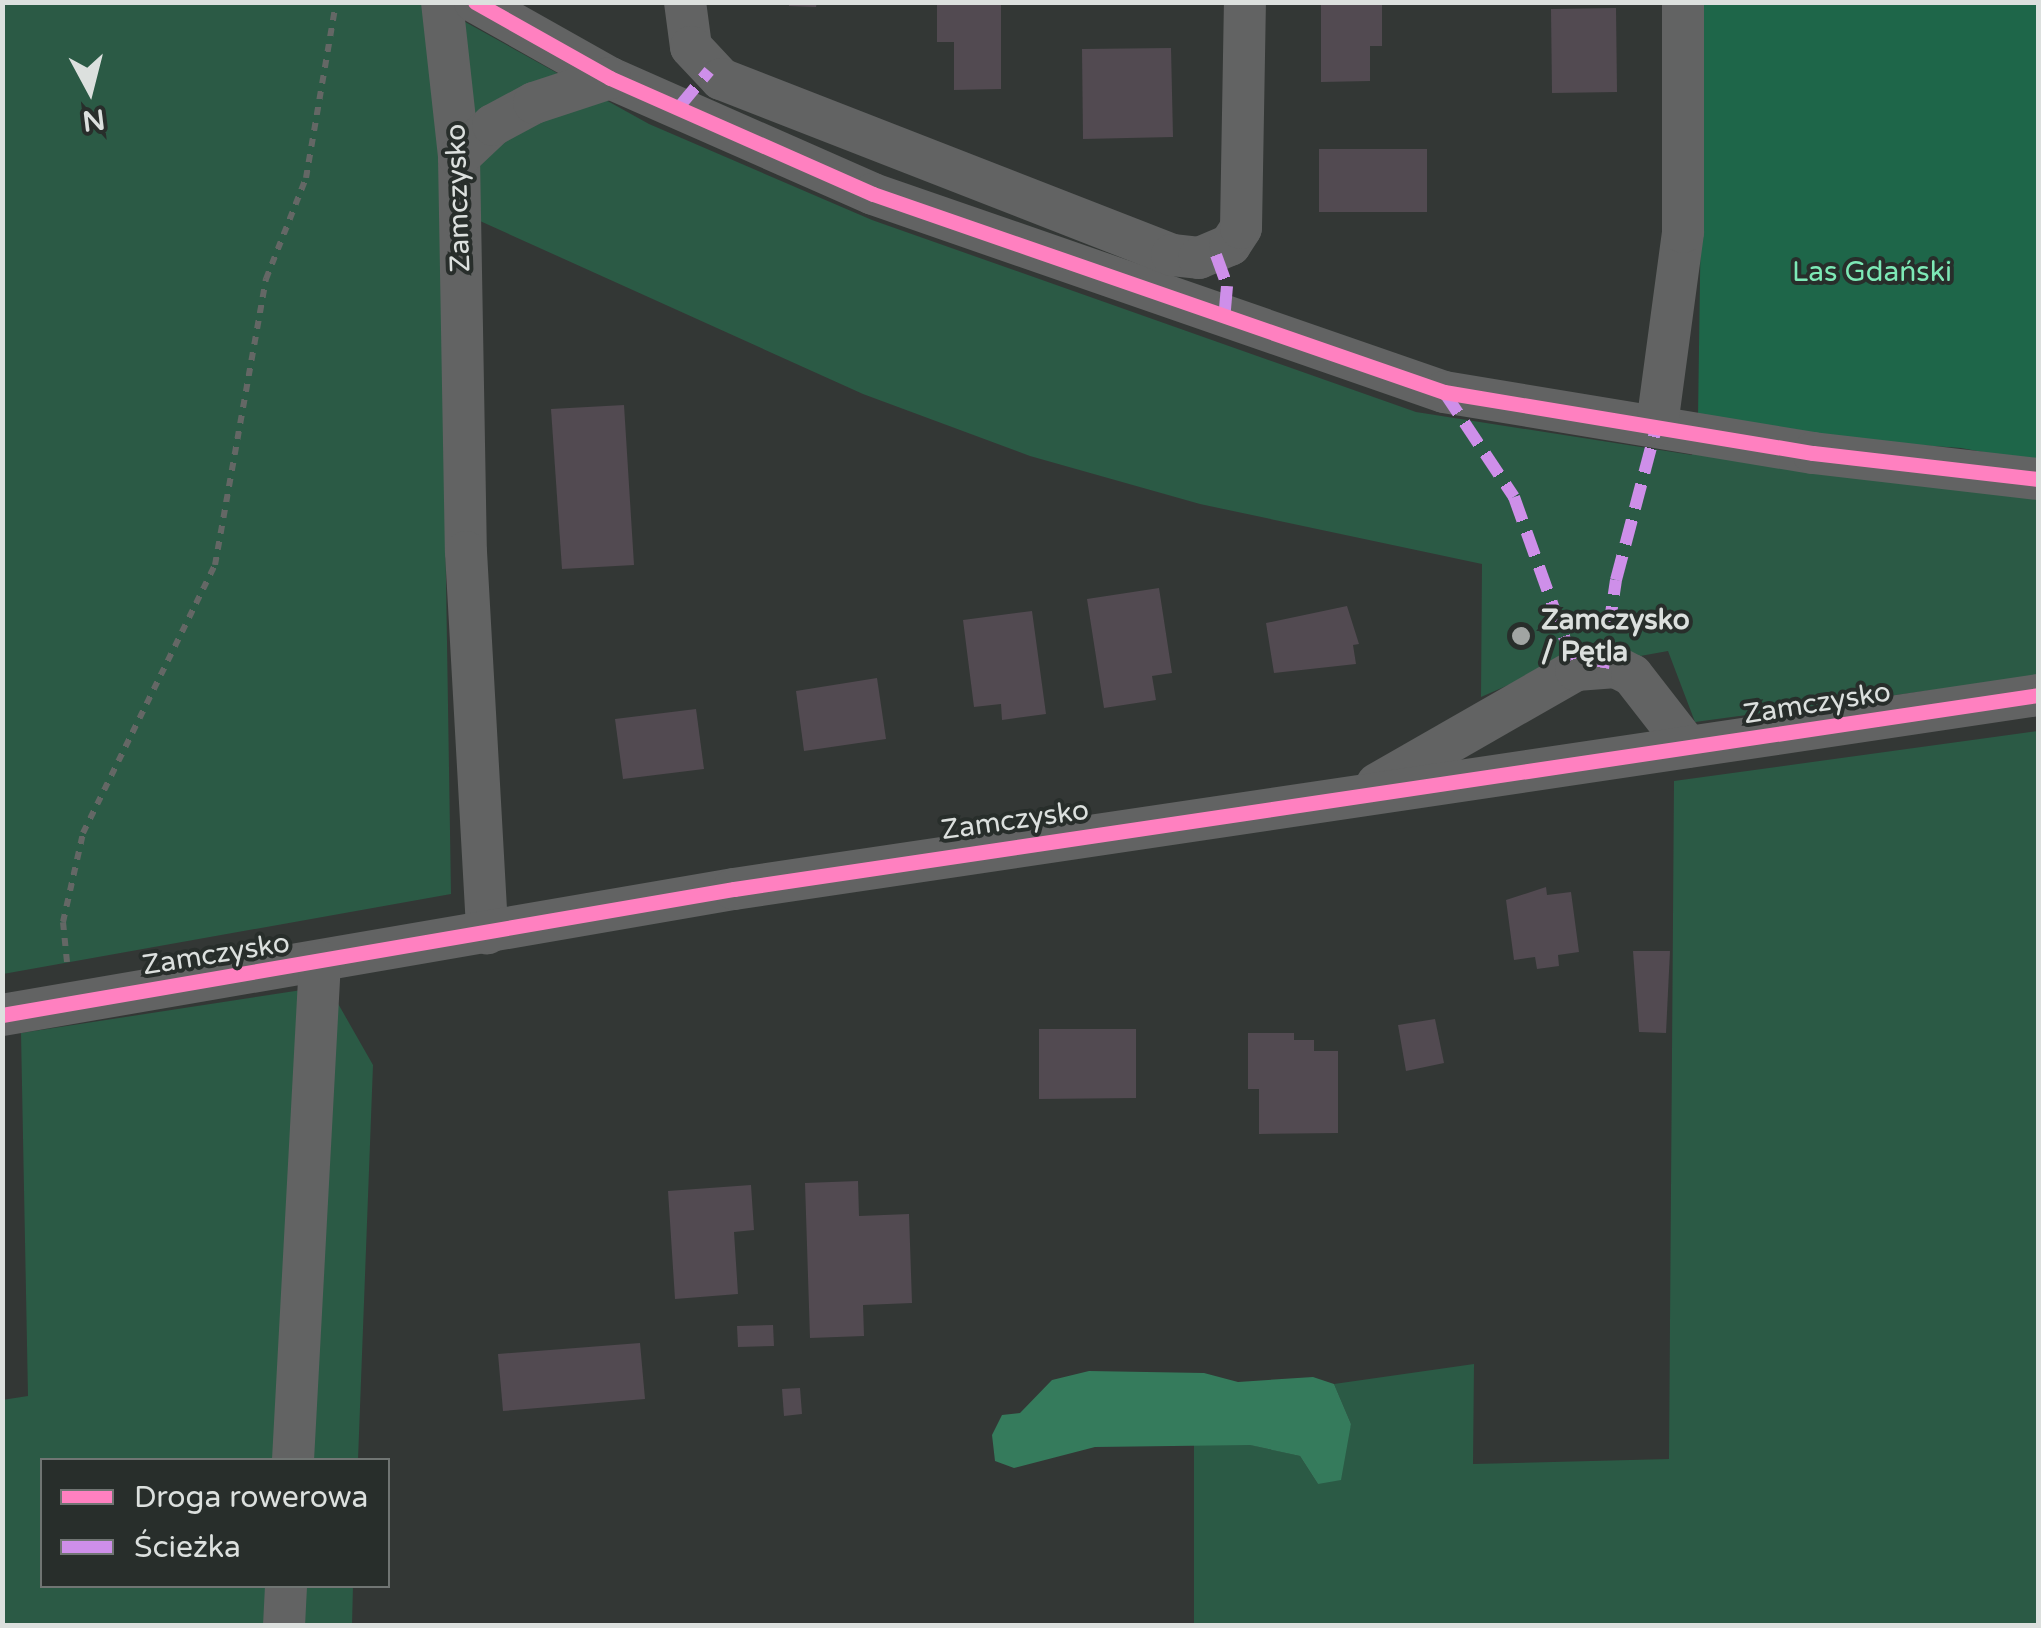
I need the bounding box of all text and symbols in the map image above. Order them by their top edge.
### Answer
north arrow [40,40,140,140]
text: N [80,102,107,138]
street label: Zamczysko [439,123,477,273]
park label: Las Gdański [1792,255,1952,289]
place label: Zamczysko / Pętla [1541,603,1690,669]
marker: Zamczysko / Pętla [1510,625,1532,647]
street label: Zamczysko [1741,675,1893,731]
street label: Zamczysko [939,793,1091,847]
street label: Zamczysko [140,926,292,982]
legend [40,1458,390,1588]
text: Droga rowerowa [134,1479,368,1516]
text: Ścieżka [134,1529,241,1566]

